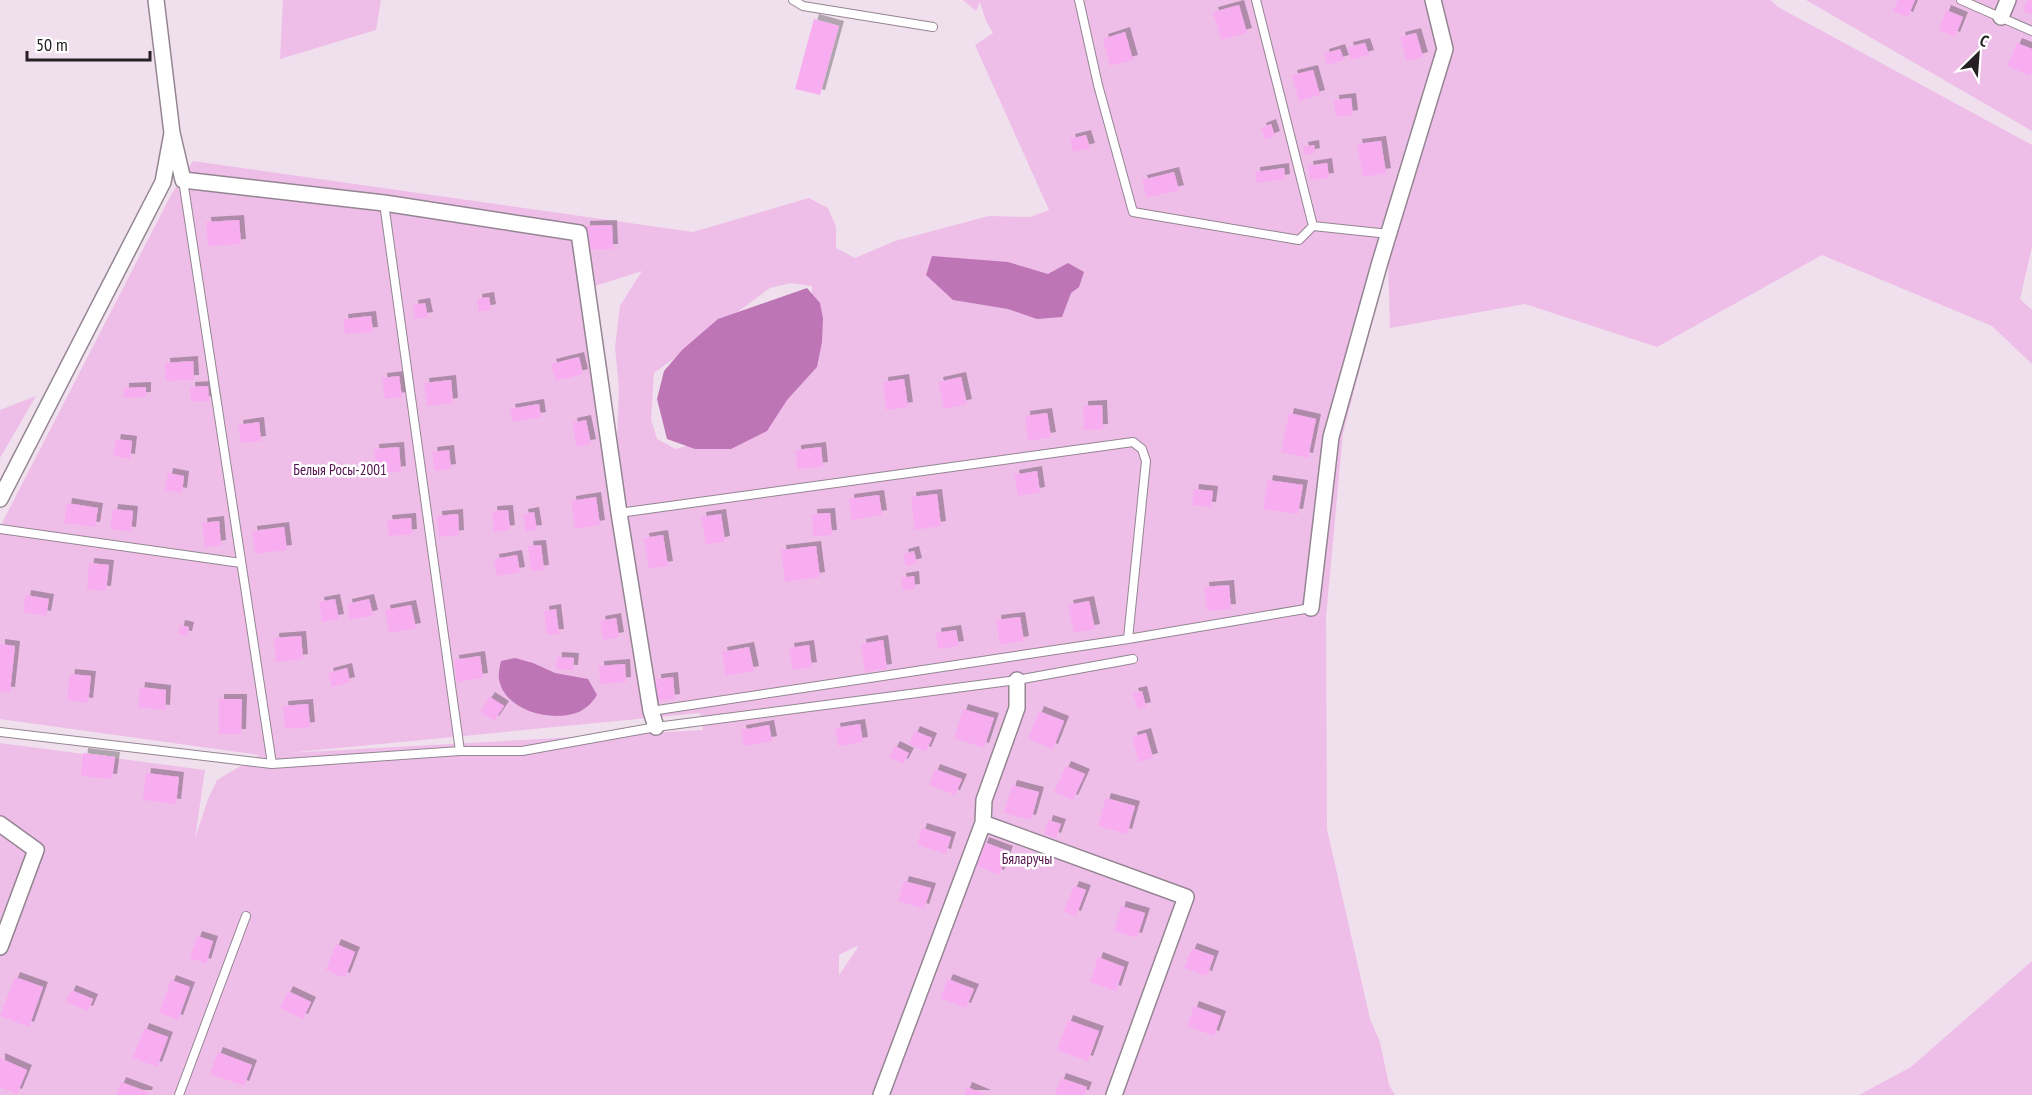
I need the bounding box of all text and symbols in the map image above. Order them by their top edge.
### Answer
scale bar [27,24,150,62]
north arrow [1948,24,2008,84]
text: С [1977,30,1993,51]
text: 50 m [36,33,68,56]
park label: Белыя Росы-2001 [293,460,387,479]
park label: Бяларучы [1002,849,1052,868]

